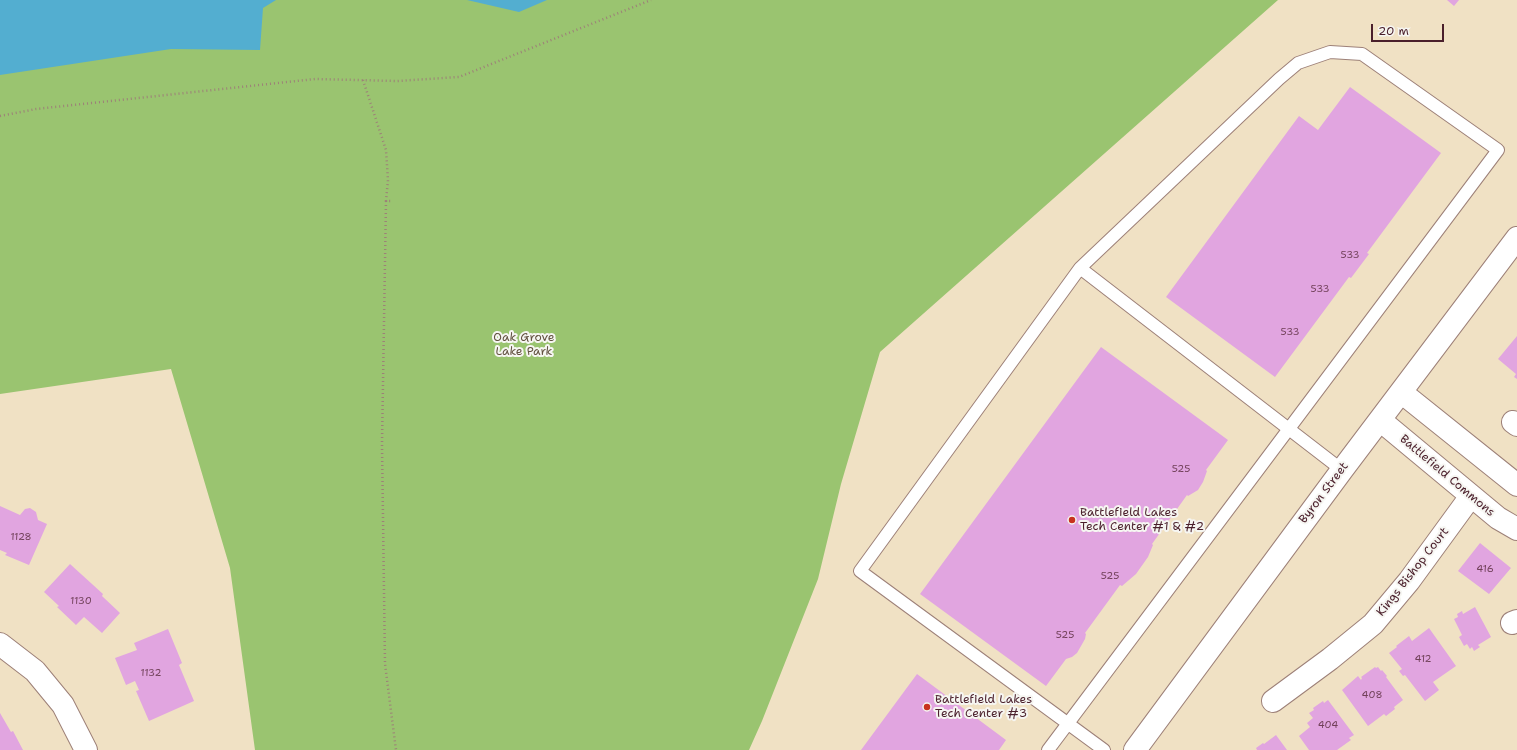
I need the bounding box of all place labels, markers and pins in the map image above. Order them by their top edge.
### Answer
place label: Battlefield Lakes Tech Center #1 & #2 [1080,506,1204,534]
marker: Battlefield Lakes Tech Center #1 & #2 [1067,515,1077,525]
place label: Battlefield Lakes Tech Center #3 [935,693,1032,721]
marker: Battlefield Lakes Tech Center #3 [922,702,932,712]

